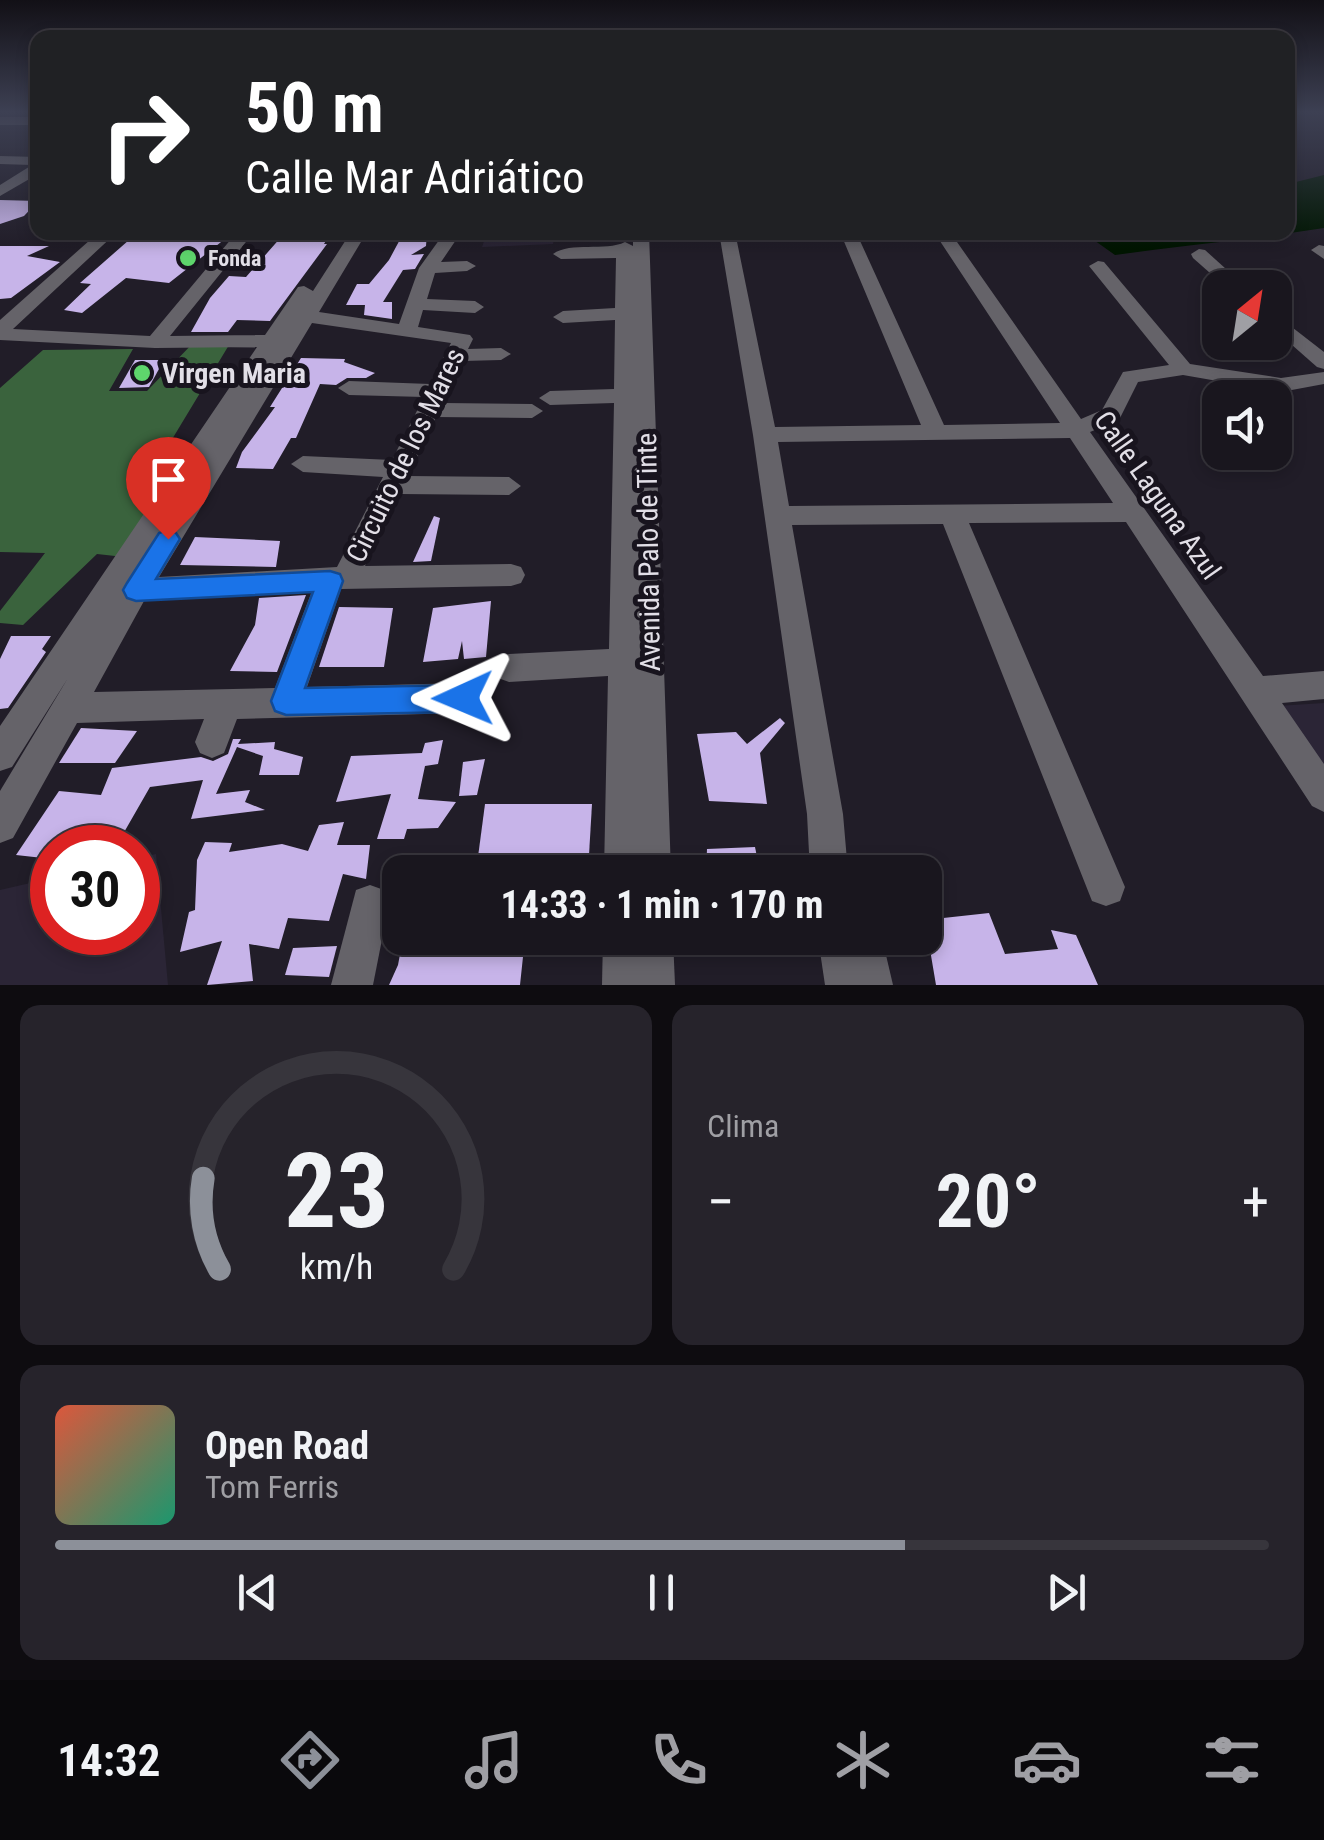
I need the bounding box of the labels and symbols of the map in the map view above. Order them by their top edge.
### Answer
place label: Fonda [208,246,261,271]
marker: Fonda [177,247,199,269]
north arrow [1202,270,1292,360]
street label: Circuito de los Mares [339,343,472,568]
place label: Virgen Maria [162,357,306,390]
marker: Virgen Maria [131,362,153,384]
street label: Calle Laguna Azul [1087,405,1228,586]
street label: Avenida Palo de Tinte [630,432,667,672]
pin [126,437,211,540]
position arrow [411,646,515,750]
speed limit sign: 30 [30,825,160,955]

